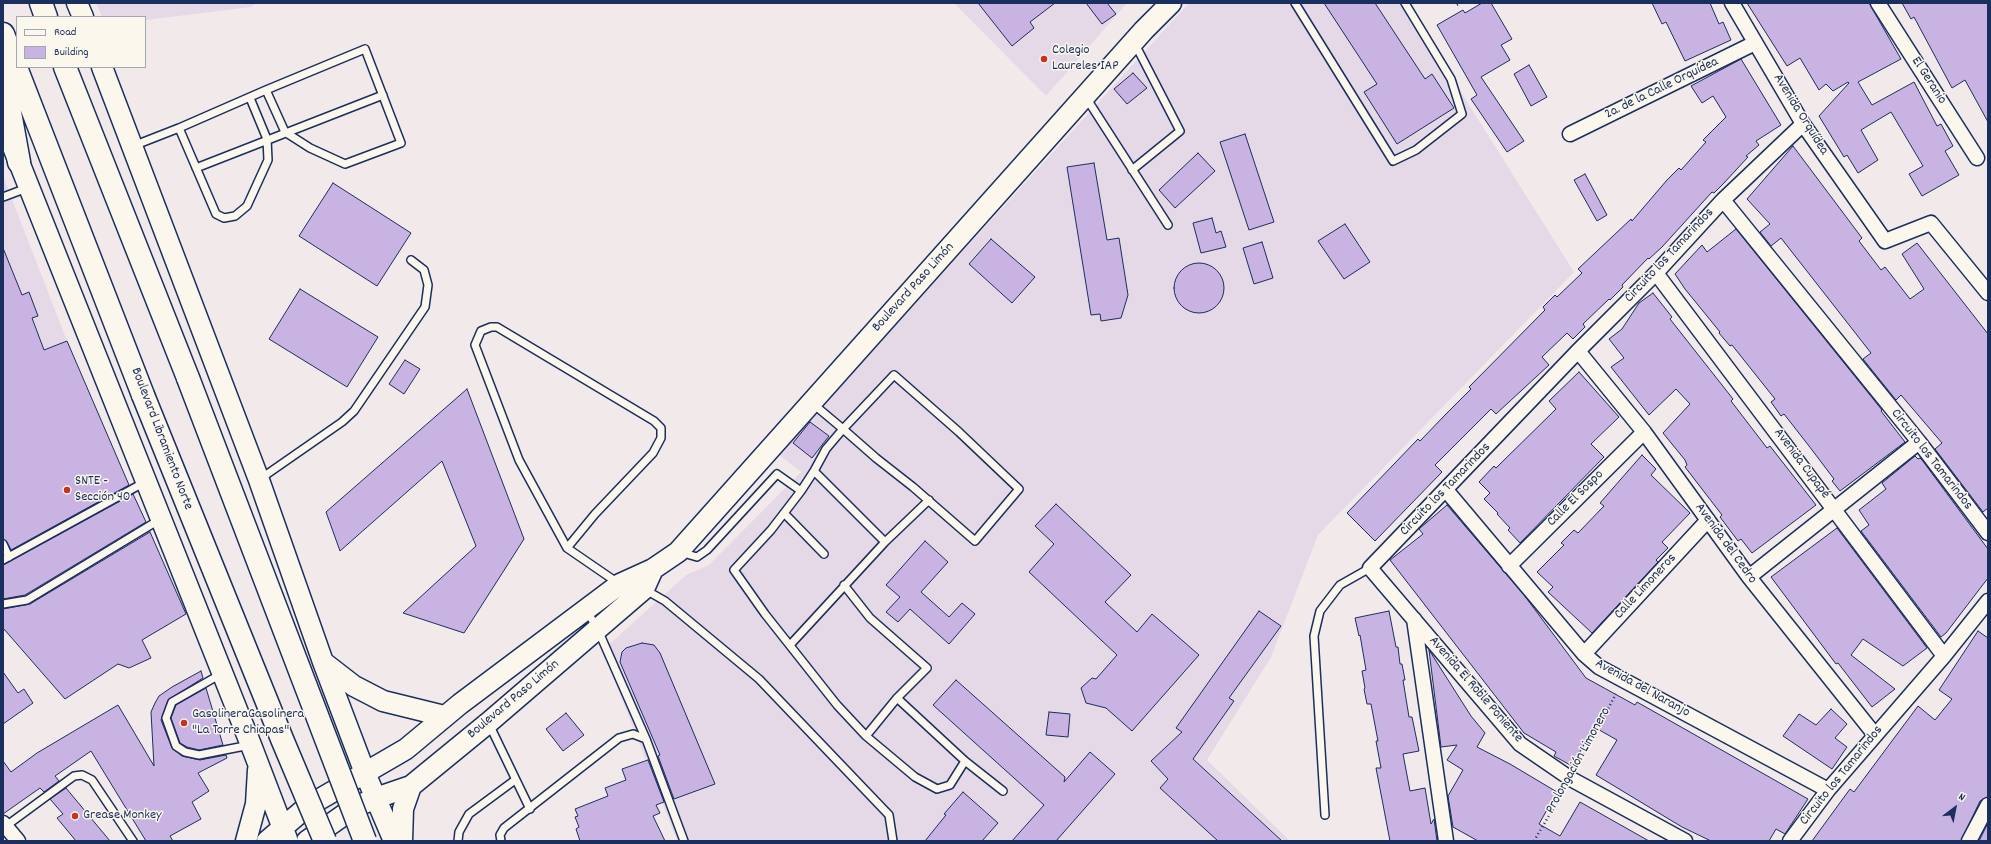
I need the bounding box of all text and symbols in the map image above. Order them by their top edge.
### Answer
legend [16,16,146,68]
text: Road [54,24,76,41]
place label: Colegio Laureles IAP [1052,43,1119,76]
text: Building [54,44,89,61]
marker: Colegio Laureles IAP [1039,54,1049,64]
street label: 2a. de la Calle Orquídea [1603,54,1721,124]
street label: El Geranio [1906,54,1950,108]
street label: Avenida Orquídea [1768,71,1832,159]
street label: Circuito los Tamarindos [1622,205,1718,307]
street label: Boulevard Paso Limón [869,240,959,336]
street label: Boulevard Libramiento Norte [126,366,196,512]
street label: Circuito los Tamarindos [1886,406,1976,514]
street label: Avenida Cupapé [1769,426,1833,502]
street label: Circuito los Tamarindos [1397,440,1495,540]
street label: Calle El Sospo [1544,467,1608,531]
place label: SNTE - Sección 40 [75,474,130,506]
marker: SNTE - Sección 40 [62,485,72,495]
street label: Avenida del Cedro [1690,500,1760,588]
street label: Calle Limoneros [1611,551,1681,623]
street label: Avenida El Roble Poniente [1424,633,1526,747]
street label: Avenida del Naranjo [1592,656,1692,722]
street label: Boulevard Paso Limón [465,657,563,743]
street label: Prolongación Limonero [1543,705,1615,817]
place label: GasolineraGasolinera "La Torre Chiapas" [192,707,304,740]
marker: GasolineraGasolinera "La Torre Chiapas" [179,718,189,728]
street label: Circuito los Tamarindos [1797,723,1887,829]
north arrow [1935,788,1975,828]
text: N [1955,790,1968,806]
place label: Grease Monkey [83,808,162,824]
marker: Grease Monkey [70,811,80,821]

